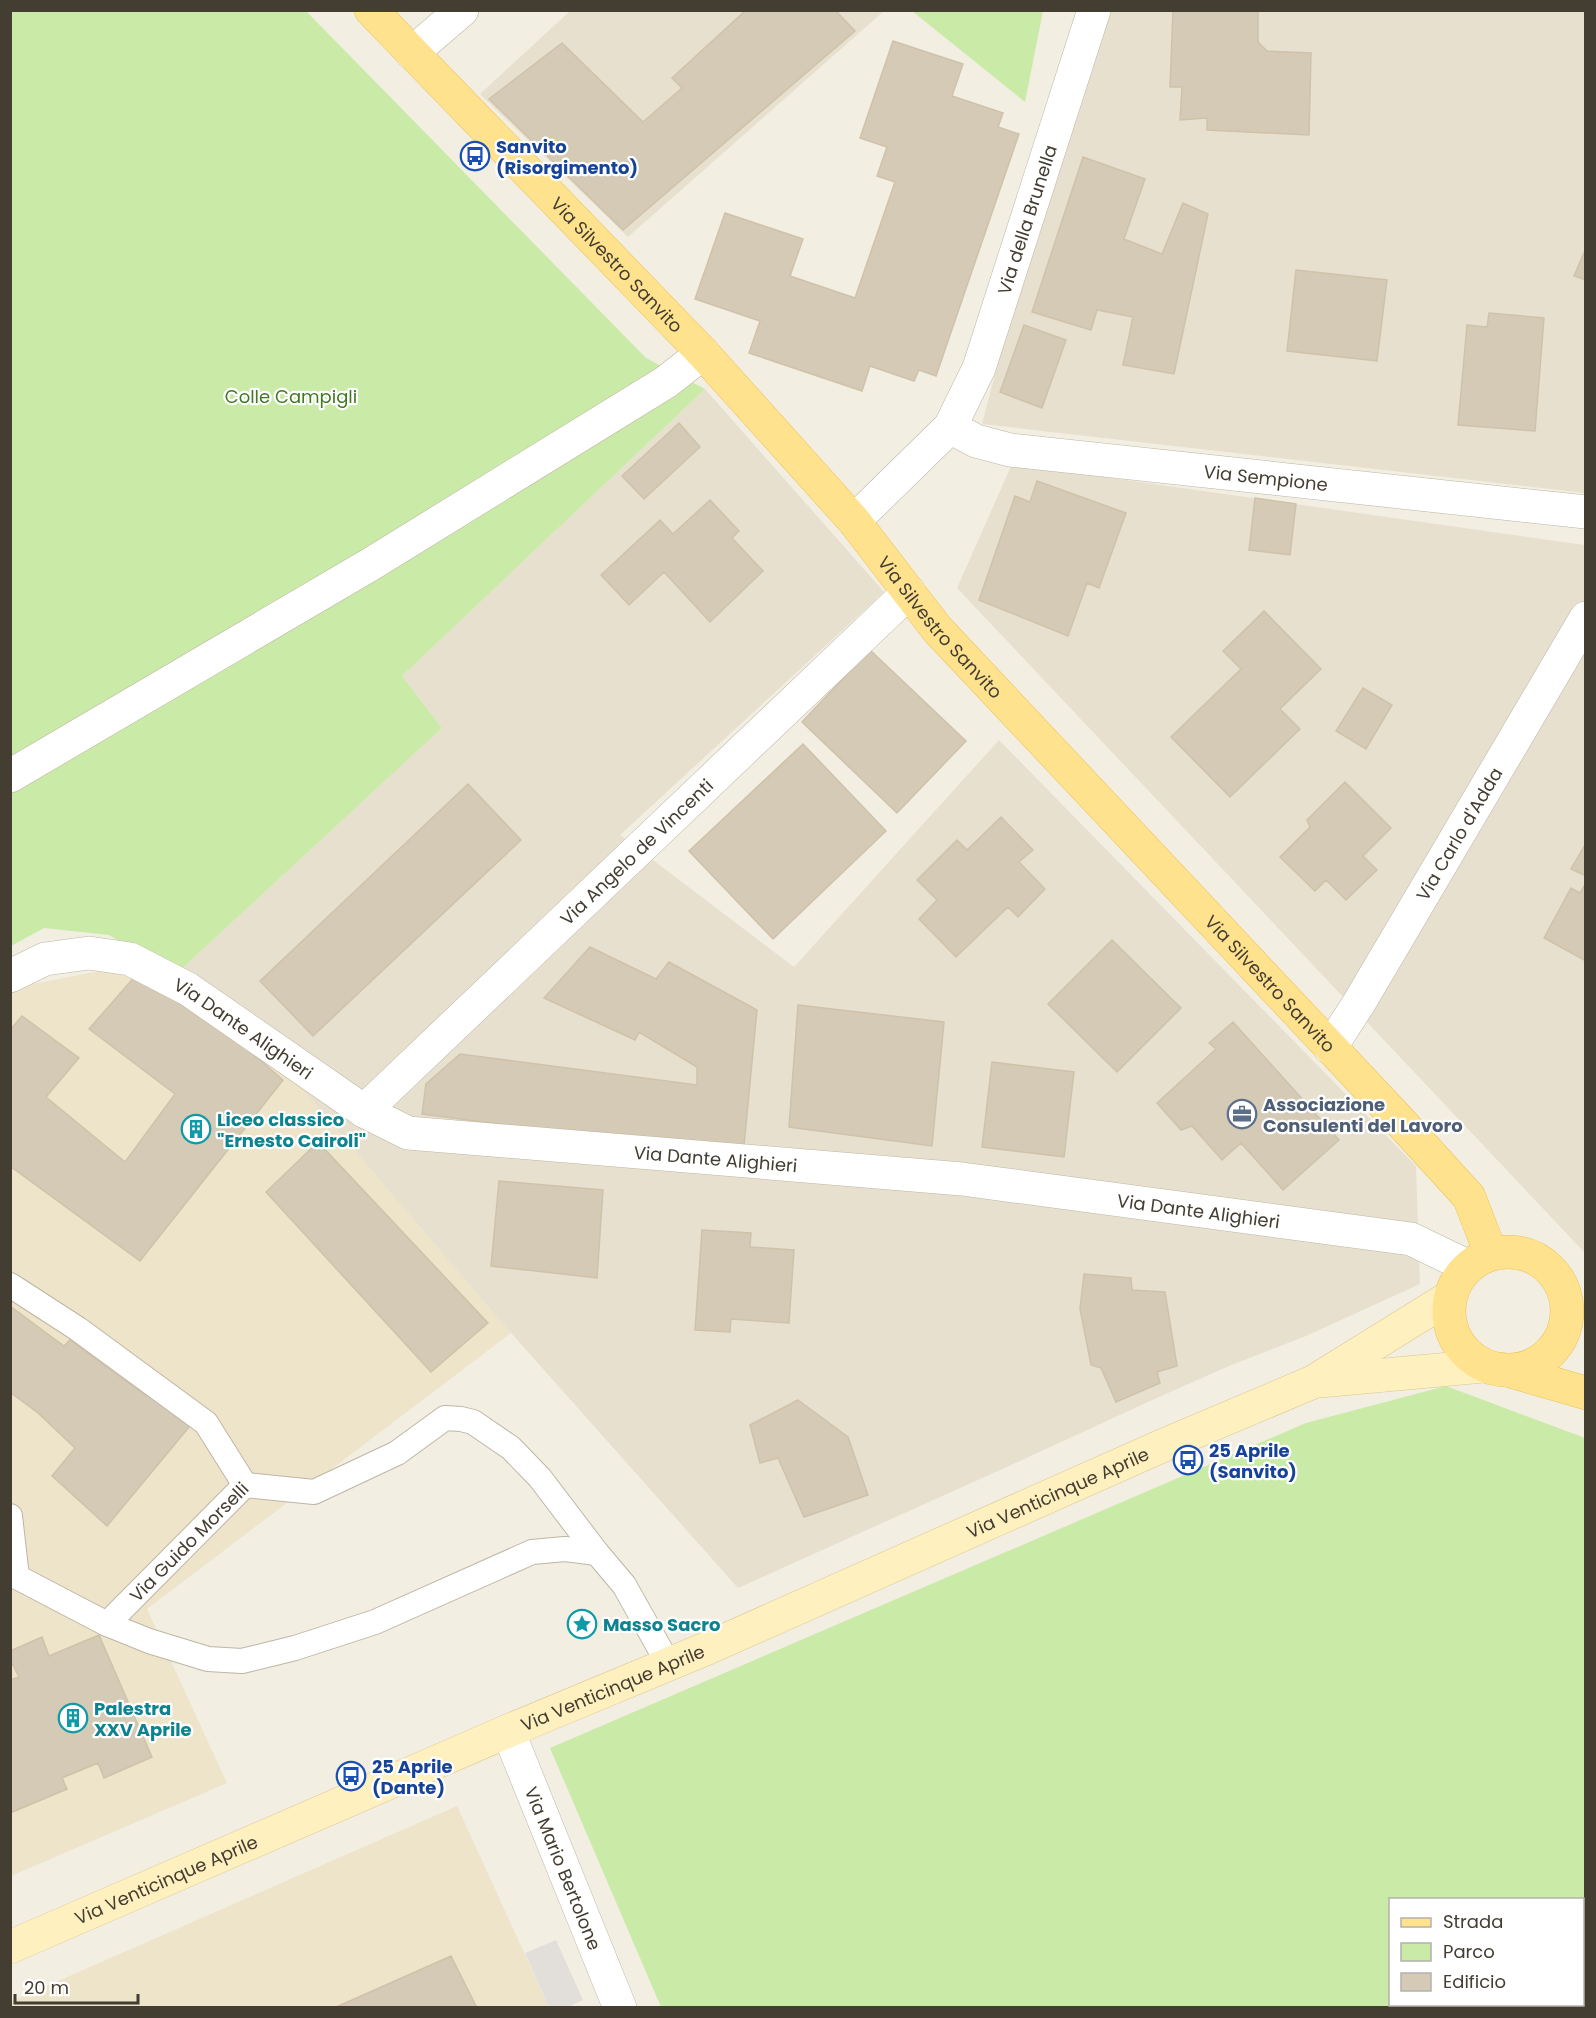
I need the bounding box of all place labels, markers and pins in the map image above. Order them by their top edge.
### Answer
place label: Sanvito (Risorgimento) [496,134,638,180]
bus stop icon: Sanvito (Risorgimento) [459,140,491,172]
place label: Associazione Consulenti del Lavoro [1263,1092,1463,1138]
office icon: Associazione Consulenti del Lavoro [1226,1098,1258,1130]
place label: Liceo classico "Ernesto Cairoli" [217,1107,366,1153]
building icon: Liceo classico "Ernesto Cairoli" [180,1113,212,1145]
place label: 25 Aprile (Sanvito) [1209,1438,1297,1484]
bus stop icon: 25 Aprile (Sanvito) [1172,1444,1204,1476]
place icon: Masso Sacro [566,1608,598,1640]
place label: Masso Sacro [603,1612,720,1637]
place label: Palestra XXV Aprile [94,1696,192,1742]
building icon: Palestra XXV Aprile [57,1702,89,1734]
place label: 25 Aprile (Dante) [372,1754,453,1800]
bus stop icon: 25 Aprile (Dante) [335,1760,367,1792]

